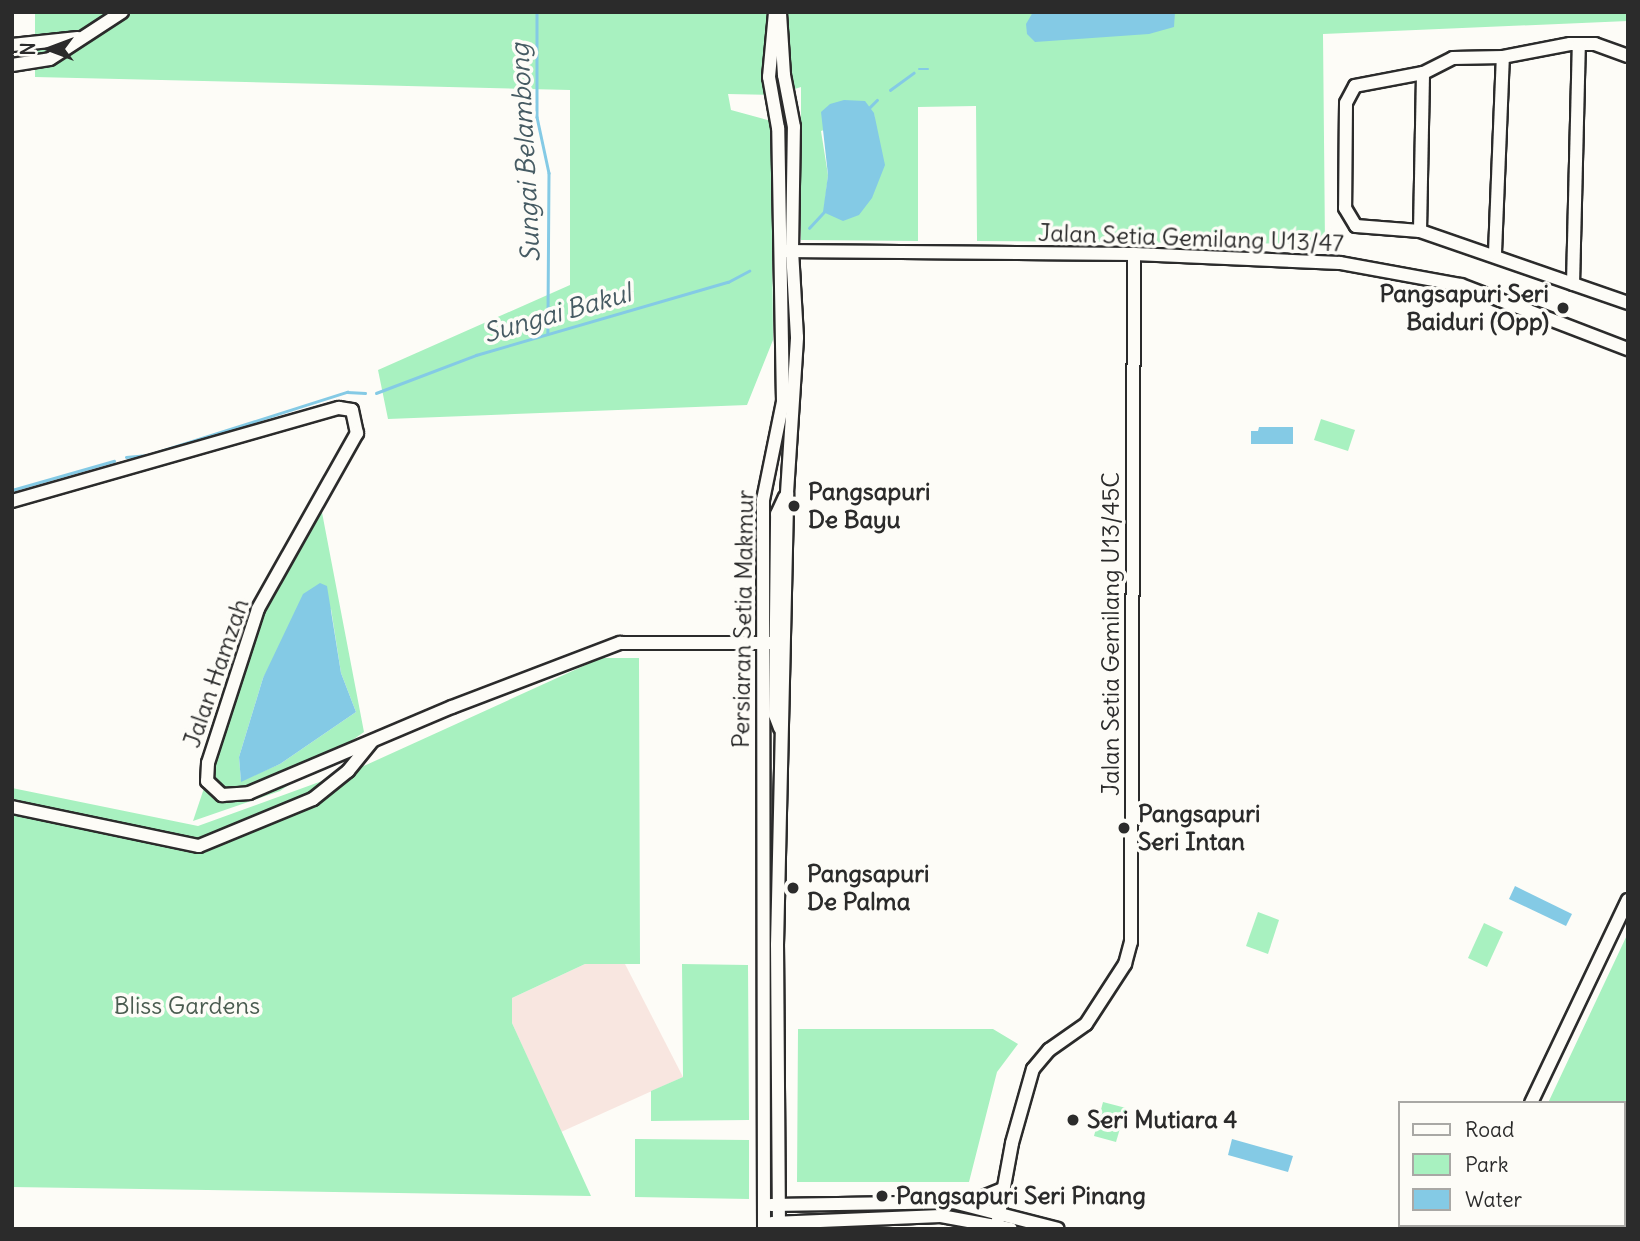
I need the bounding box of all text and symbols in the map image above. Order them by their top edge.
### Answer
north arrow [14,14,84,84]
text: N [16,42,40,56]
water label: Sungai Belambong [504,43,546,263]
street label: Jalan Setia Gemilang U13/47 [1038,218,1344,258]
water label: Sungai Bakul [480,277,634,349]
place label: Pangsapuri Seri Baiduri (Opp) [1380,280,1549,336]
marker: Pangsapuri Seri Baiduri (Opp) [1555,300,1571,316]
street label: Jalan Setia Gemilang U13/45C [1097,472,1125,796]
place label: Pangsapuri De Bayu [808,478,930,534]
street label: Persiaran Setia Makmur [726,490,760,748]
marker: Pangsapuri De Bayu [786,498,802,514]
street label: Jalan Hamzah [177,595,255,751]
place label: Pangsapuri Seri Intan [1138,800,1260,856]
marker: Pangsapuri Seri Intan [1116,820,1132,836]
place label: Pangsapuri De Palma [807,860,929,916]
marker: Pangsapuri De Palma [785,880,801,896]
park label: Bliss Gardens [114,992,260,1020]
legend [1398,1101,1626,1227]
place label: Seri Mutiara 4 [1087,1106,1237,1134]
marker: Seri Mutiara 4 [1065,1112,1081,1128]
text: Road [1465,1116,1514,1143]
text: Park [1465,1151,1508,1178]
place label: Pangsapuri Seri Pinang [896,1182,1146,1210]
text: Water [1465,1186,1522,1213]
marker: Pangsapuri Seri Pinang [874,1188,890,1204]

